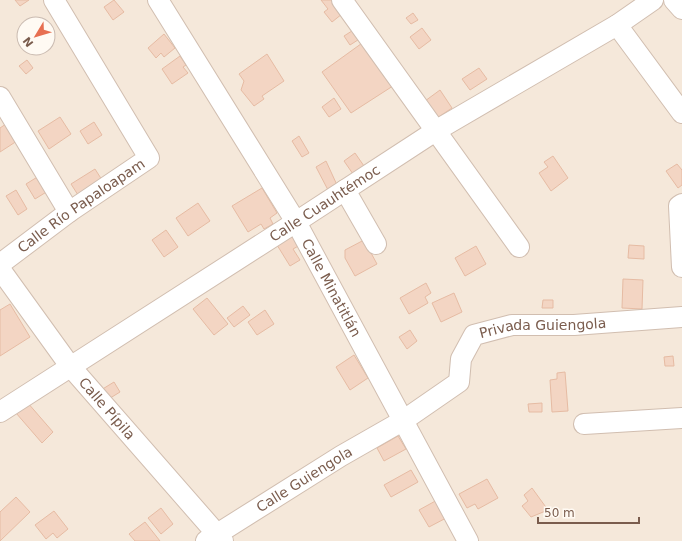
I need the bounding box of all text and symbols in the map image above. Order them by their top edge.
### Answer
north arrow [16,16,56,56]
text: N [21,34,36,49]
street label: Calle Río Papaloapam [14,155,148,256]
street label: Calle Cuauhtémoc [267,162,383,245]
street label: Calle Minatitlán [299,236,364,339]
street label: Privada Guiengola [478,315,607,341]
street label: Calle Pípila [76,374,138,443]
street label: Calle Guiengola [253,443,355,515]
scale bar [538,499,639,525]
text: 50 m [544,506,575,520]

